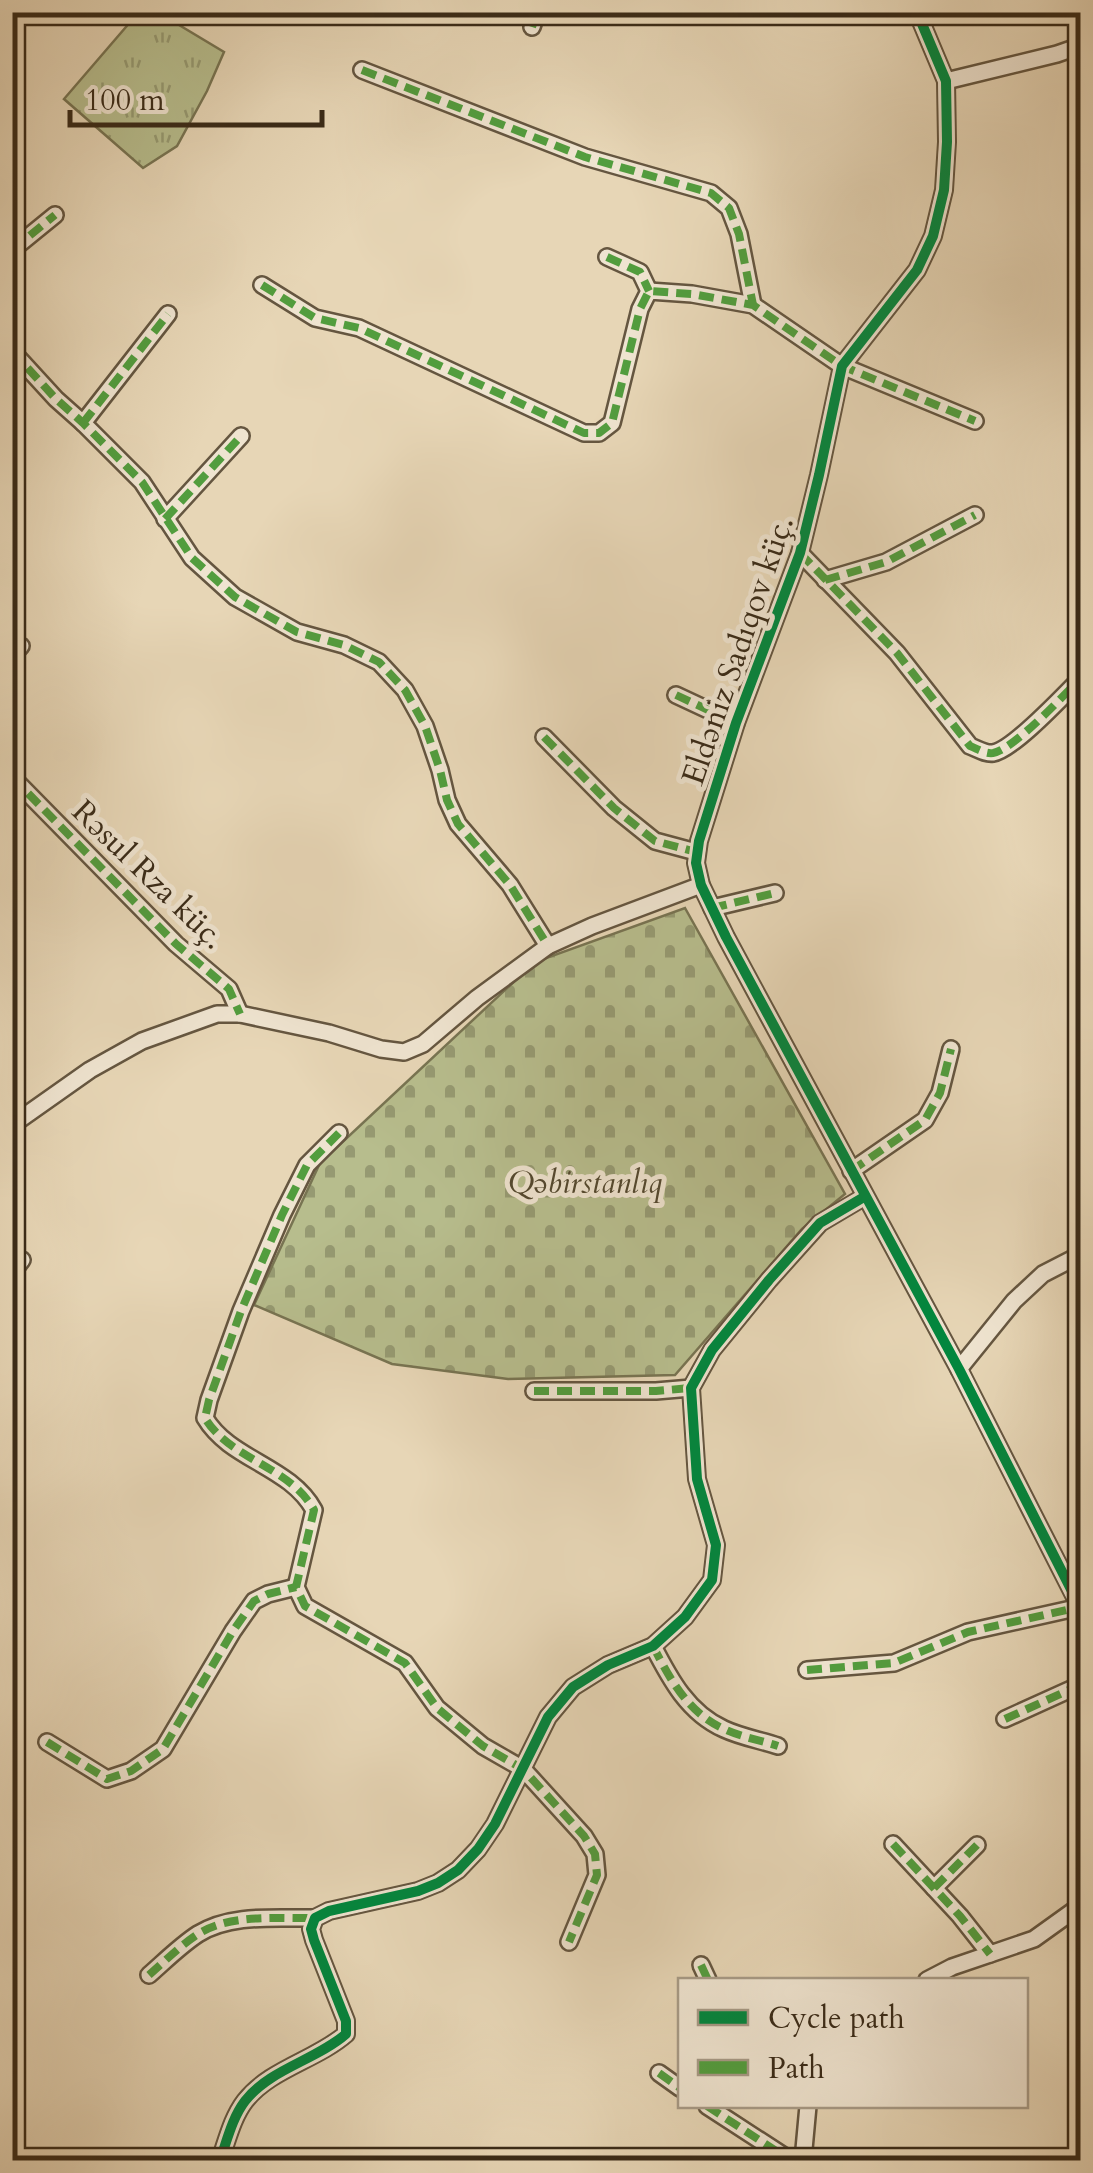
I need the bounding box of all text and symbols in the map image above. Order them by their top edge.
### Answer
scale bar [70,65,322,127]
text: 100 m [85,80,165,121]
street label: Eldəniz Sadıqov küç. [671,510,805,791]
street label: Rəsul Rza küç. [62,790,235,959]
park label: Qəbirstanlıq [508,1161,662,1205]
legend [678,1978,1028,2108]
text: Cycle path [768,1998,905,2039]
text: Path [768,2048,825,2089]

